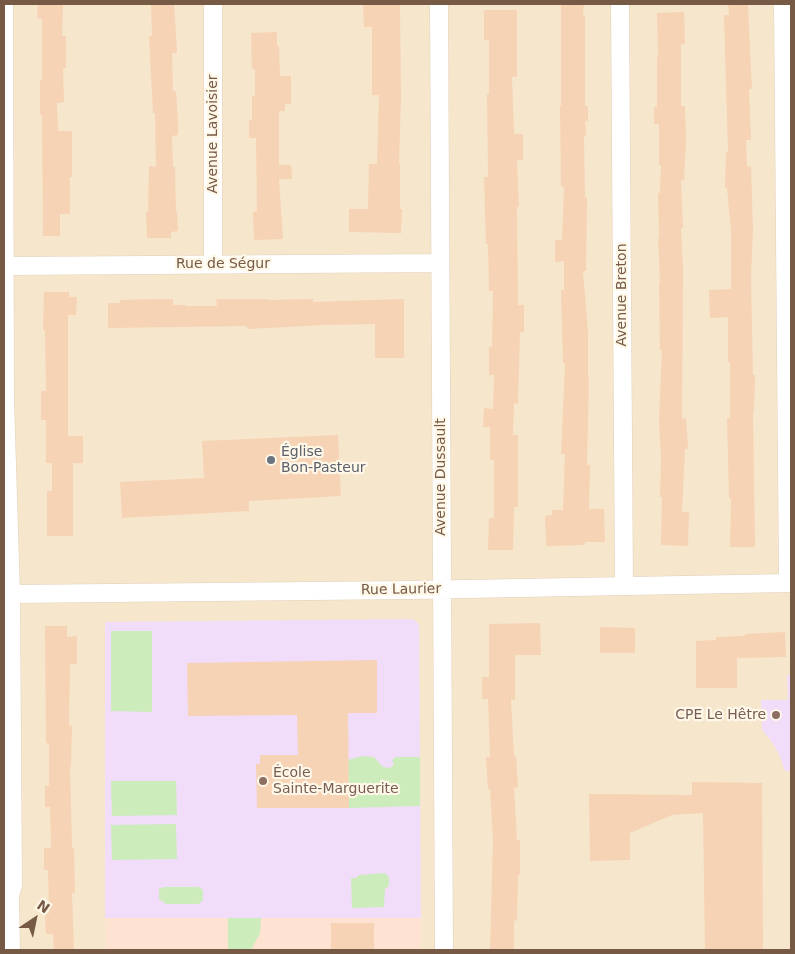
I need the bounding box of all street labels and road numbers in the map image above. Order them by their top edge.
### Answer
street label: Avenue Lavoisier [205,74,221,194]
street label: Avenue Breton [614,243,630,347]
street label: Rue de Ségur [176,256,270,272]
street label: Avenue Dussault [433,418,449,536]
street label: Rue Laurier [361,581,441,599]

